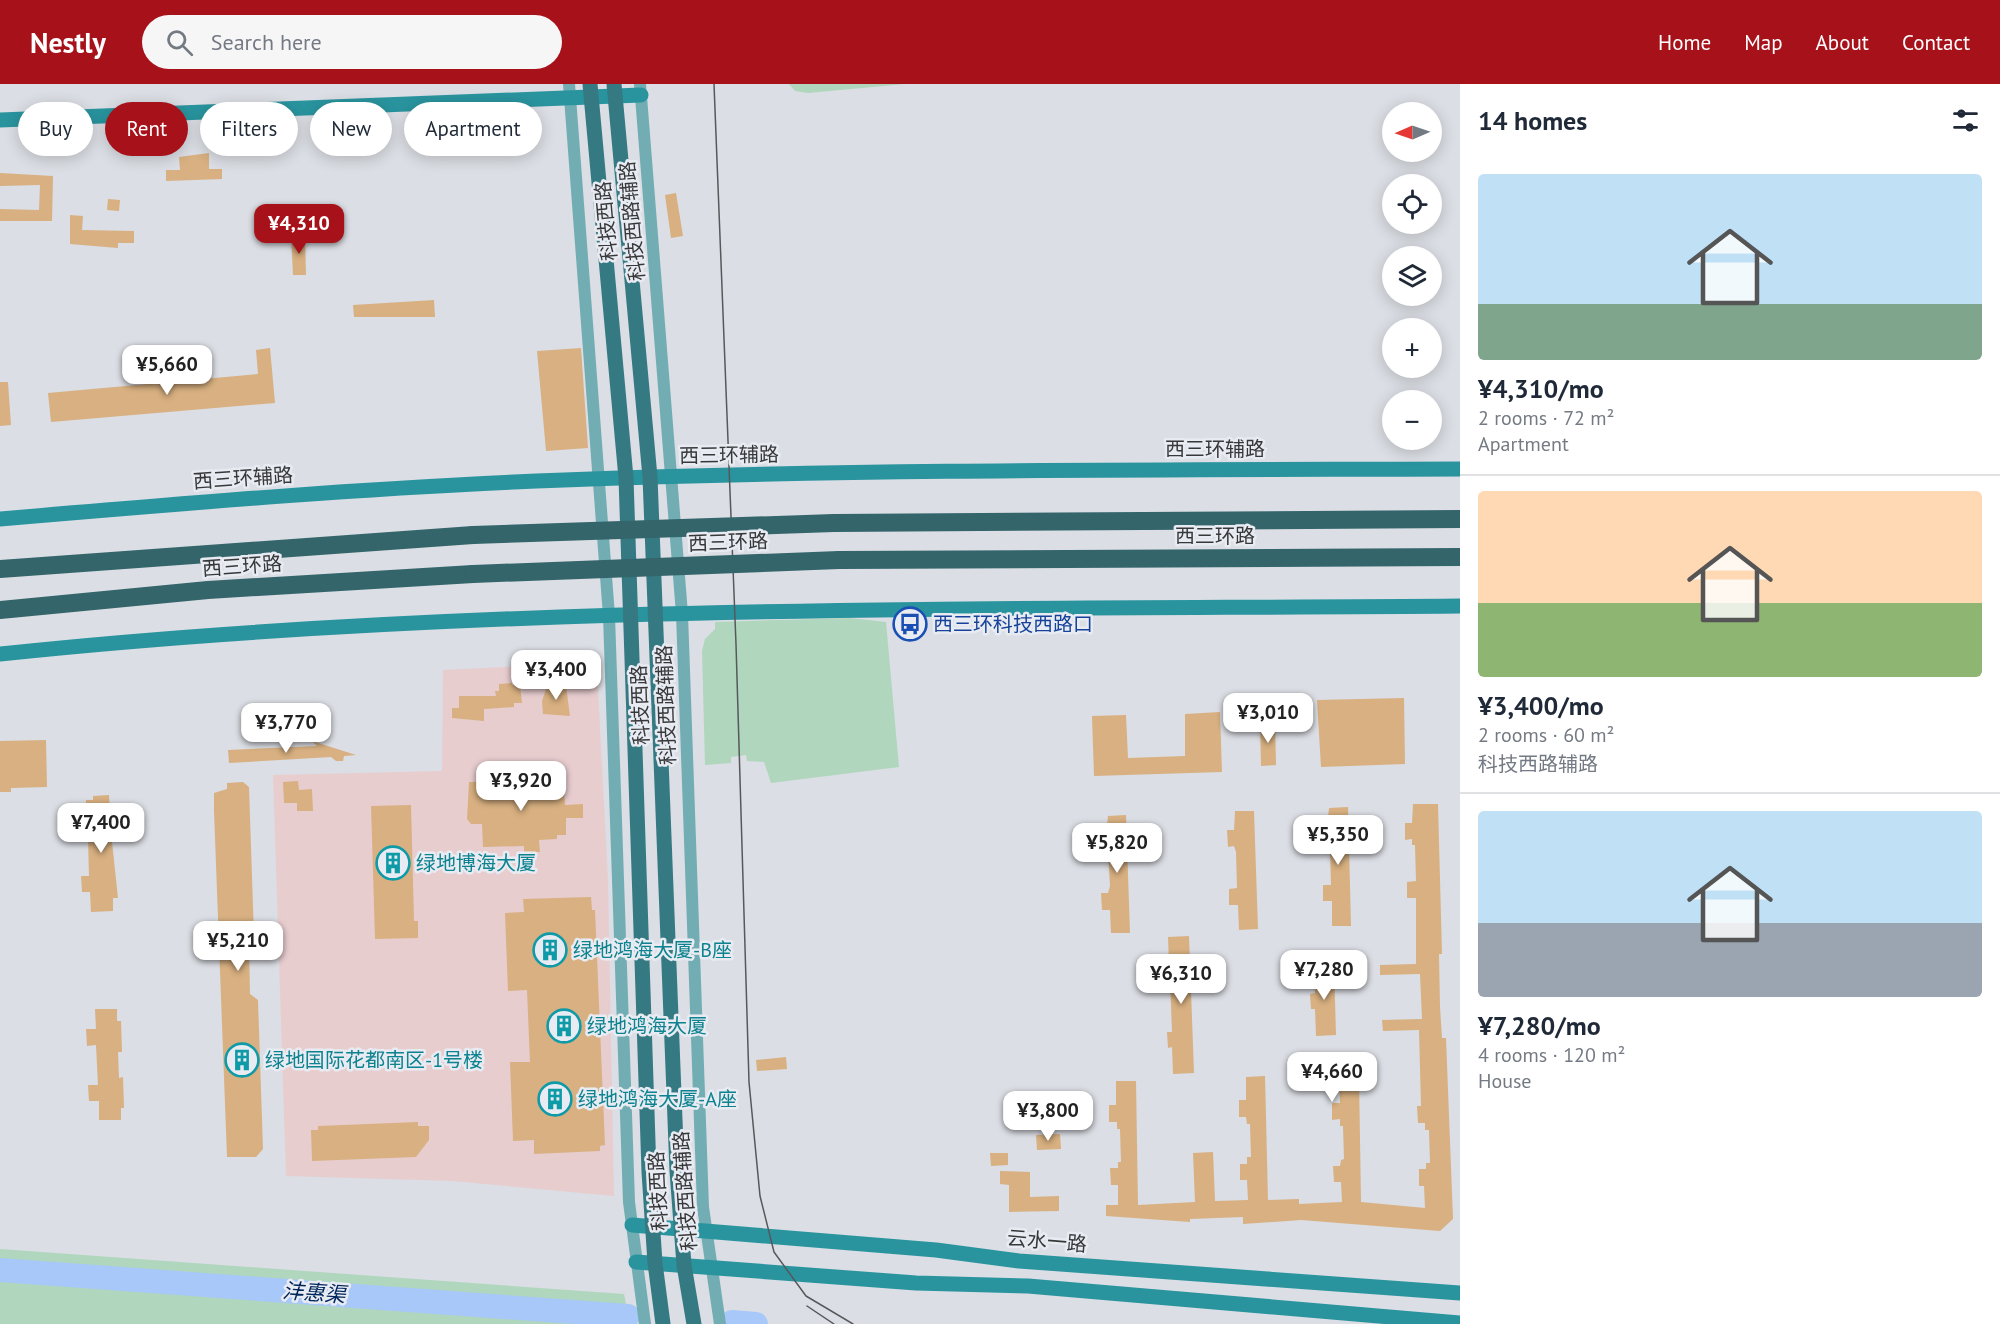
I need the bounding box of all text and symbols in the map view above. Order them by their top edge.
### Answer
search box [142,15,562,69]
text: Nestly [30,24,106,61]
icon: search [163,26,196,59]
text: Search here [211,28,322,56]
text: Home [1658,29,1711,56]
text: Map [1744,29,1783,56]
text: About [1816,29,1869,56]
text: Contact [1902,29,1970,56]
chip: Buy [18,102,93,156]
chip: Rent [105,102,188,156]
chip: Filters [200,102,298,156]
chip: New [310,102,392,156]
chip: Apartment [404,102,542,156]
north arrow [1382,102,1442,162]
map controls [1382,102,1442,450]
text: 14 homes [1478,104,1587,137]
icon: filters [1949,104,1982,137]
street label: 科技西路辅路 [614,160,650,282]
button: locate [1382,174,1442,234]
street label: 科技西路 [590,180,622,262]
pin: ¥4,310 [250,204,348,255]
text: ¥4,310 [268,210,330,236]
icon: home [1676,213,1784,321]
button: layers [1382,246,1442,306]
button: + [1382,318,1442,378]
pin: ¥5,660 [118,345,216,396]
text: ¥5,660 [136,351,198,377]
text: ¥4,310/mo [1478,372,1604,405]
button: − [1382,390,1442,450]
text: 2 rooms · 72 m² [1478,405,1614,431]
text: Apartment [1478,431,1569,457]
street label: 西三环辅路 [1165,436,1265,462]
street label: 西三环辅路 [679,441,779,469]
street label: 西三环辅路 [192,462,294,494]
street label: 西三环路 [1175,523,1255,549]
street label: 西三环路 [688,528,768,556]
icon: home [1676,530,1784,638]
street label: 西三环路 [201,550,283,582]
bus stop icon: 西三环科技西路口 [892,606,928,642]
place label: 西三环科技西路口 [933,611,1093,637]
street label: 科技西路辅路 [651,645,681,765]
pin: ¥3,400 [507,650,605,701]
text: ¥3,400 [525,656,587,682]
street label: 科技西路 [626,665,654,745]
text: ¥3,400/mo [1478,689,1604,722]
pin: ¥3,010 [1219,693,1317,744]
text: ¥3,010 [1237,699,1299,725]
pin: ¥3,770 [237,703,335,754]
text: ¥3,770 [255,709,317,735]
text: 2 rooms · 60 m² [1478,722,1614,748]
text: 科技西路辅路 [1478,751,1598,777]
pin: ¥3,920 [472,761,570,812]
text: ¥3,920 [490,767,552,793]
pin: ¥7,400 [52,803,150,854]
text: ¥7,400 [71,809,131,835]
pin: ¥5,350 [1289,815,1387,866]
text: ¥5,350 [1307,821,1369,847]
pin: ¥5,820 [1068,823,1166,874]
text: ¥5,820 [1086,829,1148,855]
building icon: 绿地博海大厦 [375,845,411,881]
place label: 绿地博海大厦 [416,850,536,876]
icon: home [1676,850,1784,958]
pin: ¥5,210 [189,921,287,972]
text: ¥5,210 [207,927,269,953]
building icon: 绿地鸿海大厦-B座 [532,932,568,968]
place label: 绿地鸿海大厦-B座 [573,937,732,963]
pin: ¥7,280 [1275,950,1373,1001]
pin: ¥6,310 [1132,954,1230,1005]
text: ¥7,280 [1294,956,1354,982]
text: ¥6,310 [1150,960,1212,986]
building icon: 绿地鸿海大厦 [546,1008,582,1044]
text: ¥7,280/mo [1478,1009,1601,1042]
place label: 绿地鸿海大厦 [587,1013,707,1039]
building icon: 绿地国际花都南区-1号楼 [224,1042,260,1078]
text: 4 rooms · 120 m² [1478,1042,1625,1068]
place label: 绿地国际花都南区-1号楼 [265,1047,483,1073]
pin: ¥4,660 [1283,1052,1381,1103]
text: ¥4,660 [1301,1058,1363,1084]
text: House [1478,1068,1532,1094]
building icon: 绿地鸿海大厦-A座 [537,1081,573,1117]
place label: 绿地鸿海大厦-A座 [578,1086,737,1112]
pin: ¥3,800 [999,1091,1097,1142]
text: ¥3,800 [1017,1097,1079,1123]
street label: 科技西路辅路 [668,1130,702,1252]
street label: 科技西路 [643,1150,673,1232]
street label: 云水一路 [1006,1225,1088,1257]
water label: 沣惠渠 [282,1277,349,1308]

